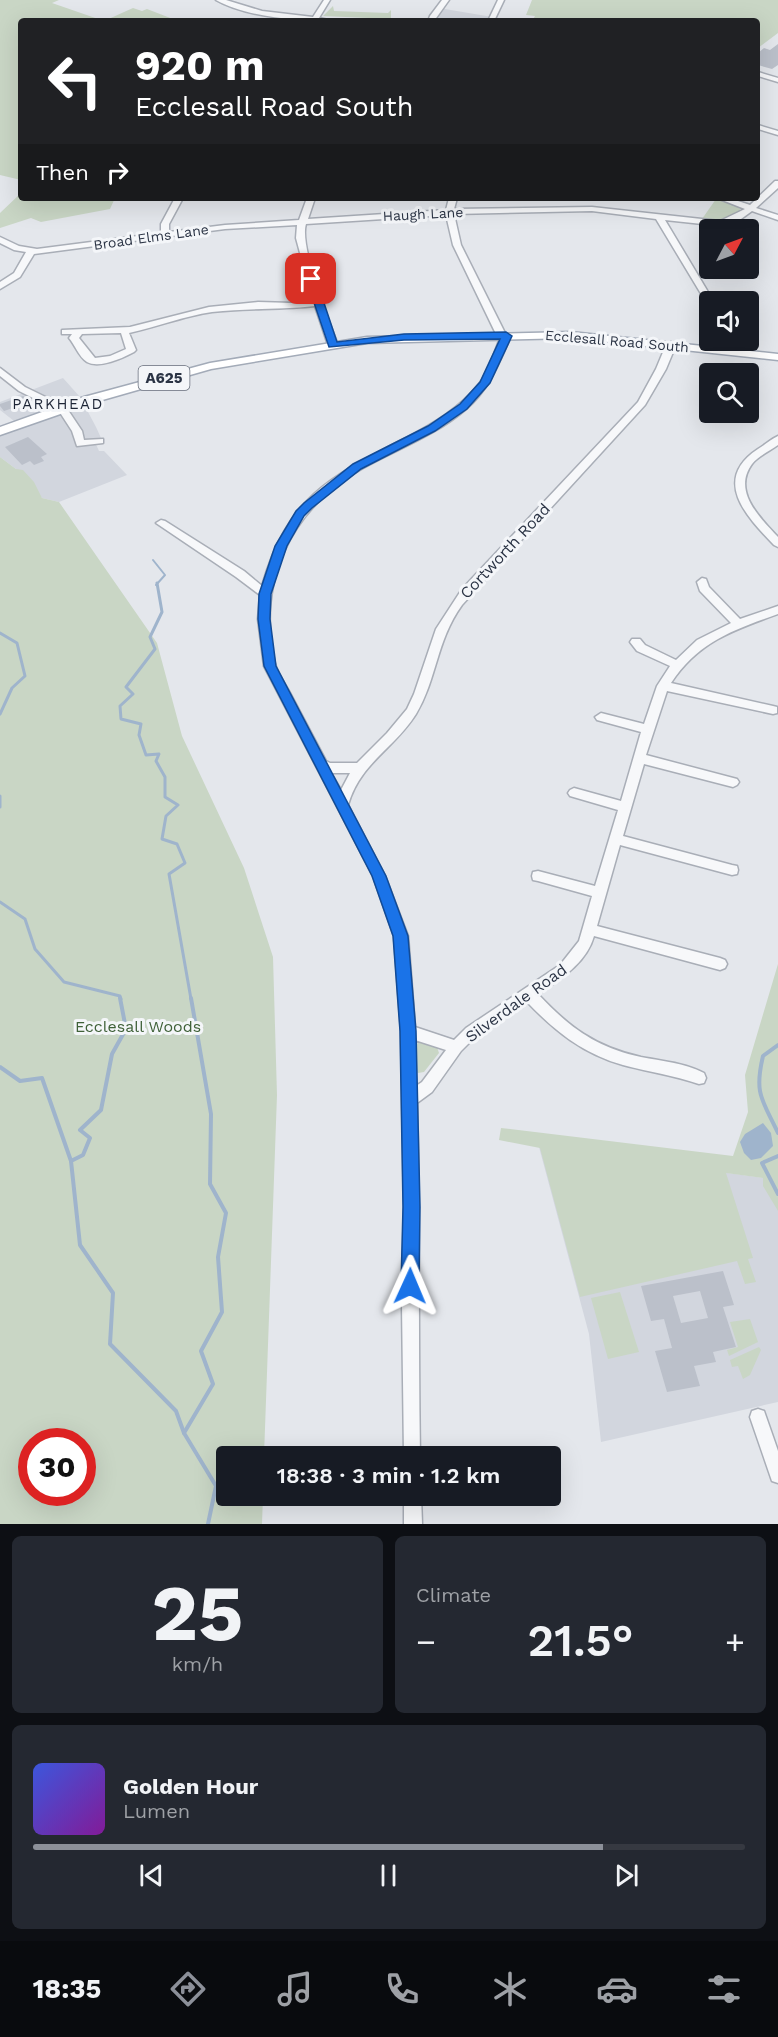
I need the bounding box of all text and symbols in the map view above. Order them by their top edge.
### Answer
text: 920 m [135,41,265,90]
icon: left [36,42,114,120]
text: Ecclesall Road South [135,91,413,123]
icon: right [101,156,134,189]
text: Then [36,160,89,185]
street label: Haugh Lane [382,204,464,224]
north arrow [699,219,759,279]
map controls [699,219,759,423]
street label: Broad Elms Lane [92,221,210,253]
pin [285,253,336,304]
icon: arrive [294,262,327,295]
button: sound [699,291,759,351]
street label: Ecclesall Road South [544,327,690,355]
button: search [699,363,759,423]
road number: A625 [138,366,190,390]
district label: PARKHEAD [12,395,104,413]
street label: Cortworth Road [456,499,554,603]
street label: Silverdale Road [462,960,570,1046]
park label: Ecclesall Woods [75,1017,201,1036]
position arrow [378,1254,442,1318]
speed limit sign: 30 [18,1428,96,1506]
text: 18:38 · 3 min · 1.2 km [277,1463,500,1488]
text: 25 [152,1567,243,1659]
text: Climate [416,1583,491,1607]
text: 21.5° [528,1614,633,1667]
text: − [416,1622,436,1661]
text: + [725,1622,745,1661]
text: km/h [172,1652,223,1676]
text: Golden Hour [123,1774,258,1799]
text: Lumen [123,1799,190,1823]
icon: previous [135,1859,168,1892]
icon: pause [372,1859,405,1892]
icon: next [610,1859,643,1892]
icon: directions [167,1968,209,2010]
icon: music [274,1968,316,2010]
icon: phone [381,1968,423,2010]
icon: climate [489,1968,531,2010]
icon: car [596,1968,638,2010]
icon: filters [703,1968,745,2010]
text: 18:35 [33,1973,101,2005]

